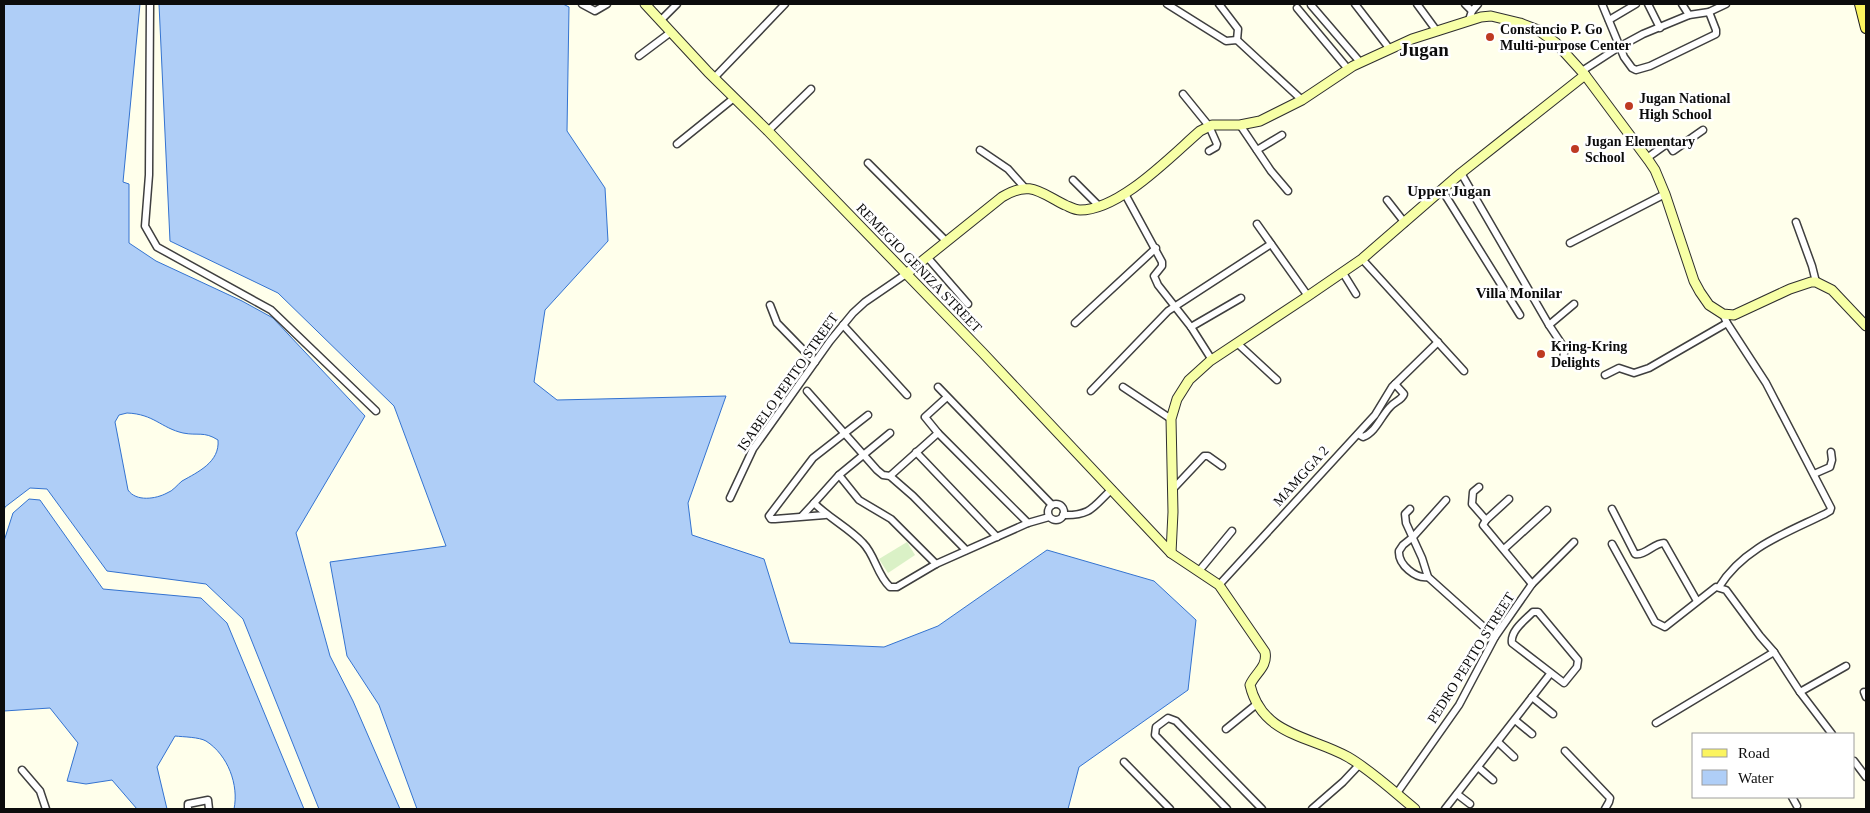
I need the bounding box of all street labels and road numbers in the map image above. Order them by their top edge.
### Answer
street label: REMEGIO GENIZA STREET [853,200,985,336]
street label: ISABELO PEPITO STREET [735,310,842,454]
street label: MAMGGA 2 [1270,443,1332,509]
street label: PEDRO PEPITO STREET [1425,589,1518,726]

